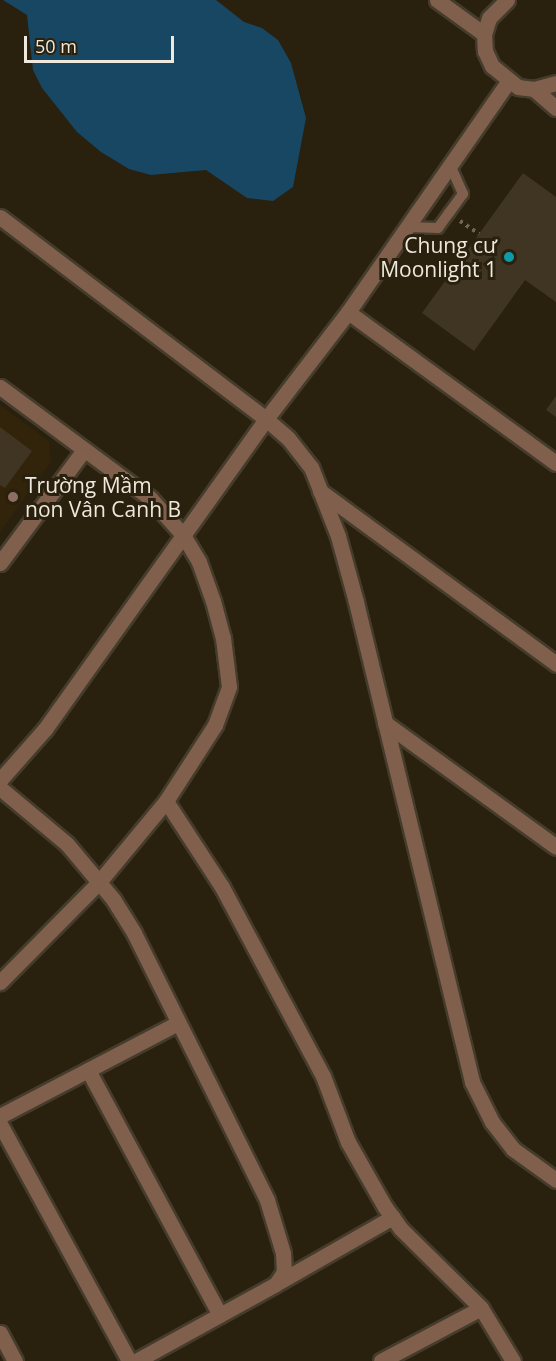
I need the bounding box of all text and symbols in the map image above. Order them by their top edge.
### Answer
scale bar [27,24,177,62]
text: 50 m [35,34,77,58]
place label: Chung cư Moonlight 1 [380,232,497,282]
marker: Chung cư Moonlight 1 [502,250,516,264]
place label: Trường Mầm non Vân Canh B [25,472,181,522]
marker: Trường Mầm non Vân Canh B [6,490,20,504]

